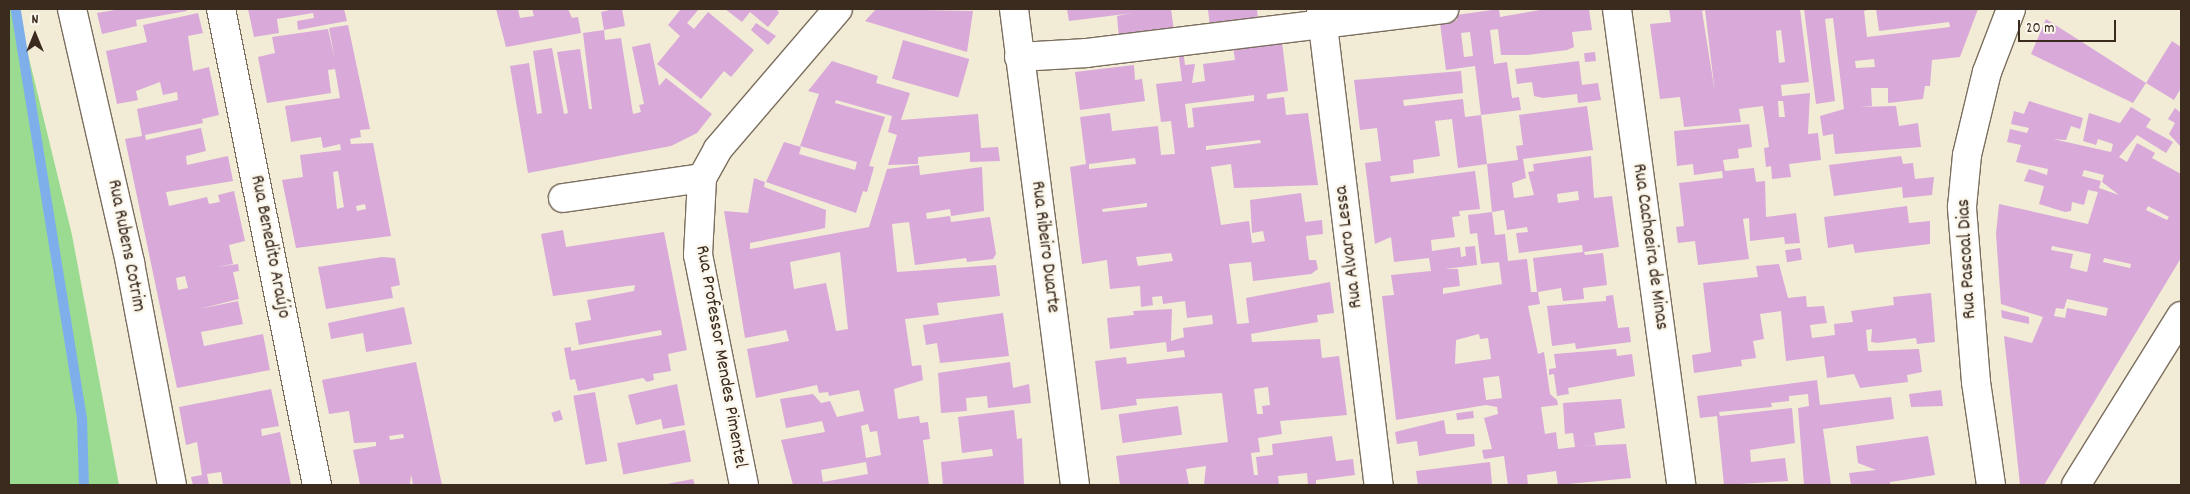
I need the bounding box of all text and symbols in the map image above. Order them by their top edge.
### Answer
north arrow [10,10,60,60]
text: N [32,10,38,30]
scale bar [2020,10,2118,42]
text: 20 m [2026,18,2054,40]
street label: Rua Cachoeira de Minas [1626,162,1672,332]
street label: Rua Benedito Araújo [244,173,294,321]
street label: Rua Rubens Cotrim [101,178,149,314]
street label: Rua Ribeiro Duarte [1025,180,1063,314]
street label: Rua Alvaro Lessa [1331,184,1369,310]
street label: Rua Pascoal Dias [1953,198,1983,320]
street label: Rua Professor Mendes Pimentel [689,244,751,470]

